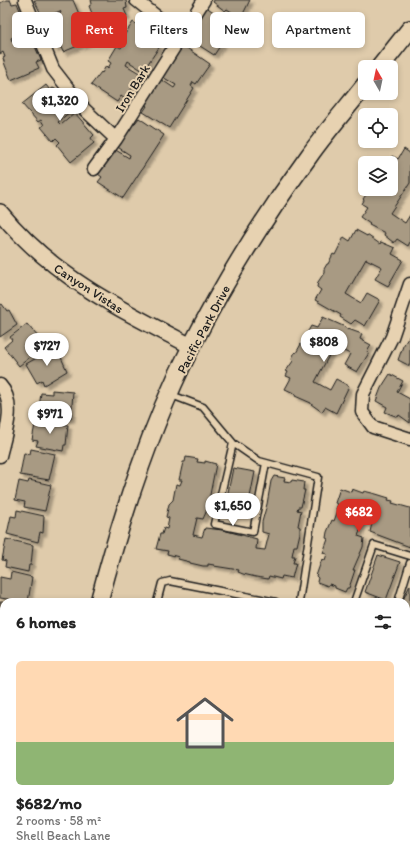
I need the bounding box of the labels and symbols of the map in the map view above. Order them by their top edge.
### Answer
north arrow [358,60,398,100]
street label: Iron Bark [112,62,153,115]
pin: $1,320 [27,88,93,122]
street label: Canyon Vistas [51,260,126,316]
street label: Pacific Park Drive [174,282,233,376]
pin: $808 [300,329,348,363]
pin: $727 [23,333,71,367]
pin: $971 [26,401,74,435]
pin: $1,650 [200,493,266,527]
pin: $682 [335,499,383,533]

